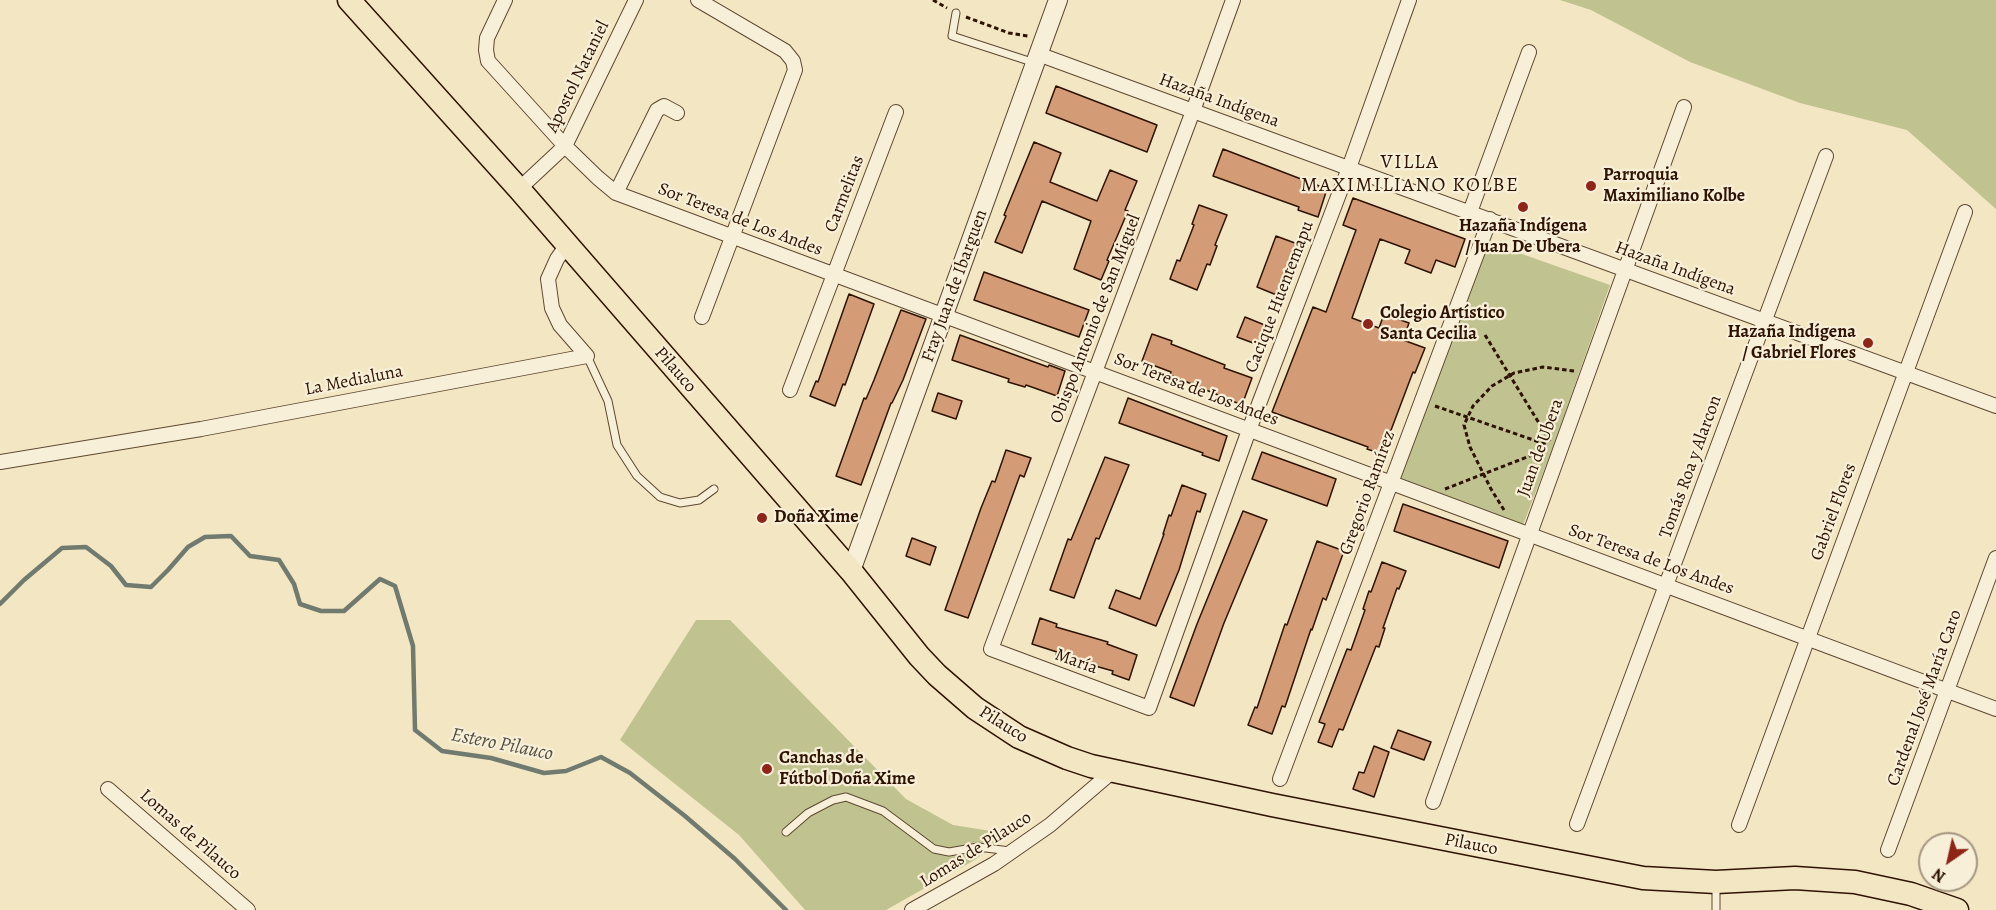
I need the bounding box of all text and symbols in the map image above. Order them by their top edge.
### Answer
street label: Apostol Nataniel [542,18,614,136]
street label: Hazaña Indígena [1156,69,1282,133]
district label: VILLA MAXIMILIANO KOLBE [1301,151,1519,198]
street label: Carmelitas [820,152,870,236]
place label: Parroquia Maximiliano Kolbe [1603,165,1745,207]
street label: Sor Teresa de Los Andes [655,179,825,261]
marker: Parroquia Maximiliano Kolbe [1584,179,1598,193]
marker: Hazaña Indígena / Juan De Ubera [1516,200,1530,214]
street label: Fray Juan de Ibarguen [917,207,993,365]
street label: Obispo Antonio de San Miguel [1046,212,1146,426]
place label: Hazaña Indígena / Juan De Ubera [1459,216,1587,258]
street label: Cacique Huentemapu [1241,218,1319,376]
street label: Hazaña Indígena [1612,237,1738,301]
place label: Colegio Artístico Santa Cecilia [1380,303,1505,346]
marker: Colegio Artístico Santa Cecilia [1361,317,1375,331]
place label: Hazaña Indígena / Gabriel Flores [1727,322,1856,364]
marker: Hazaña Indígena / Gabriel Flores [1861,336,1875,350]
street label: Pilauco [649,343,701,397]
street label: Sor Teresa de Los Andes [1111,349,1281,431]
street label: La Medialuna [303,361,405,401]
street label: Tomás Roa y Alarcon [1655,393,1727,541]
street label: Juan de Ubera [1513,396,1569,500]
street label: Gregorio Ramírez [1335,428,1401,558]
street label: Gabriel Flores [1806,460,1862,564]
place label: Doña Xime [774,507,859,529]
marker: Doña Xime [755,511,769,525]
street label: Sor Teresa de Los Andes [1565,520,1737,600]
street label: Cardenal José María Caro [1883,607,1967,789]
street label: María [1052,644,1100,680]
street label: Pilauco [975,702,1031,748]
water label: Estero Pilauco [449,723,555,767]
place label: Canchas de Fútbol Doña Xime [779,748,915,790]
marker: Canchas de Fútbol Doña Xime [760,762,774,776]
street label: Lomas de Pilauco [135,785,245,885]
street label: Lomas de Pilauco [916,807,1036,893]
street label: Pilauco [1443,829,1499,861]
north arrow [1918,832,1978,892]
text: N [1928,863,1950,888]

